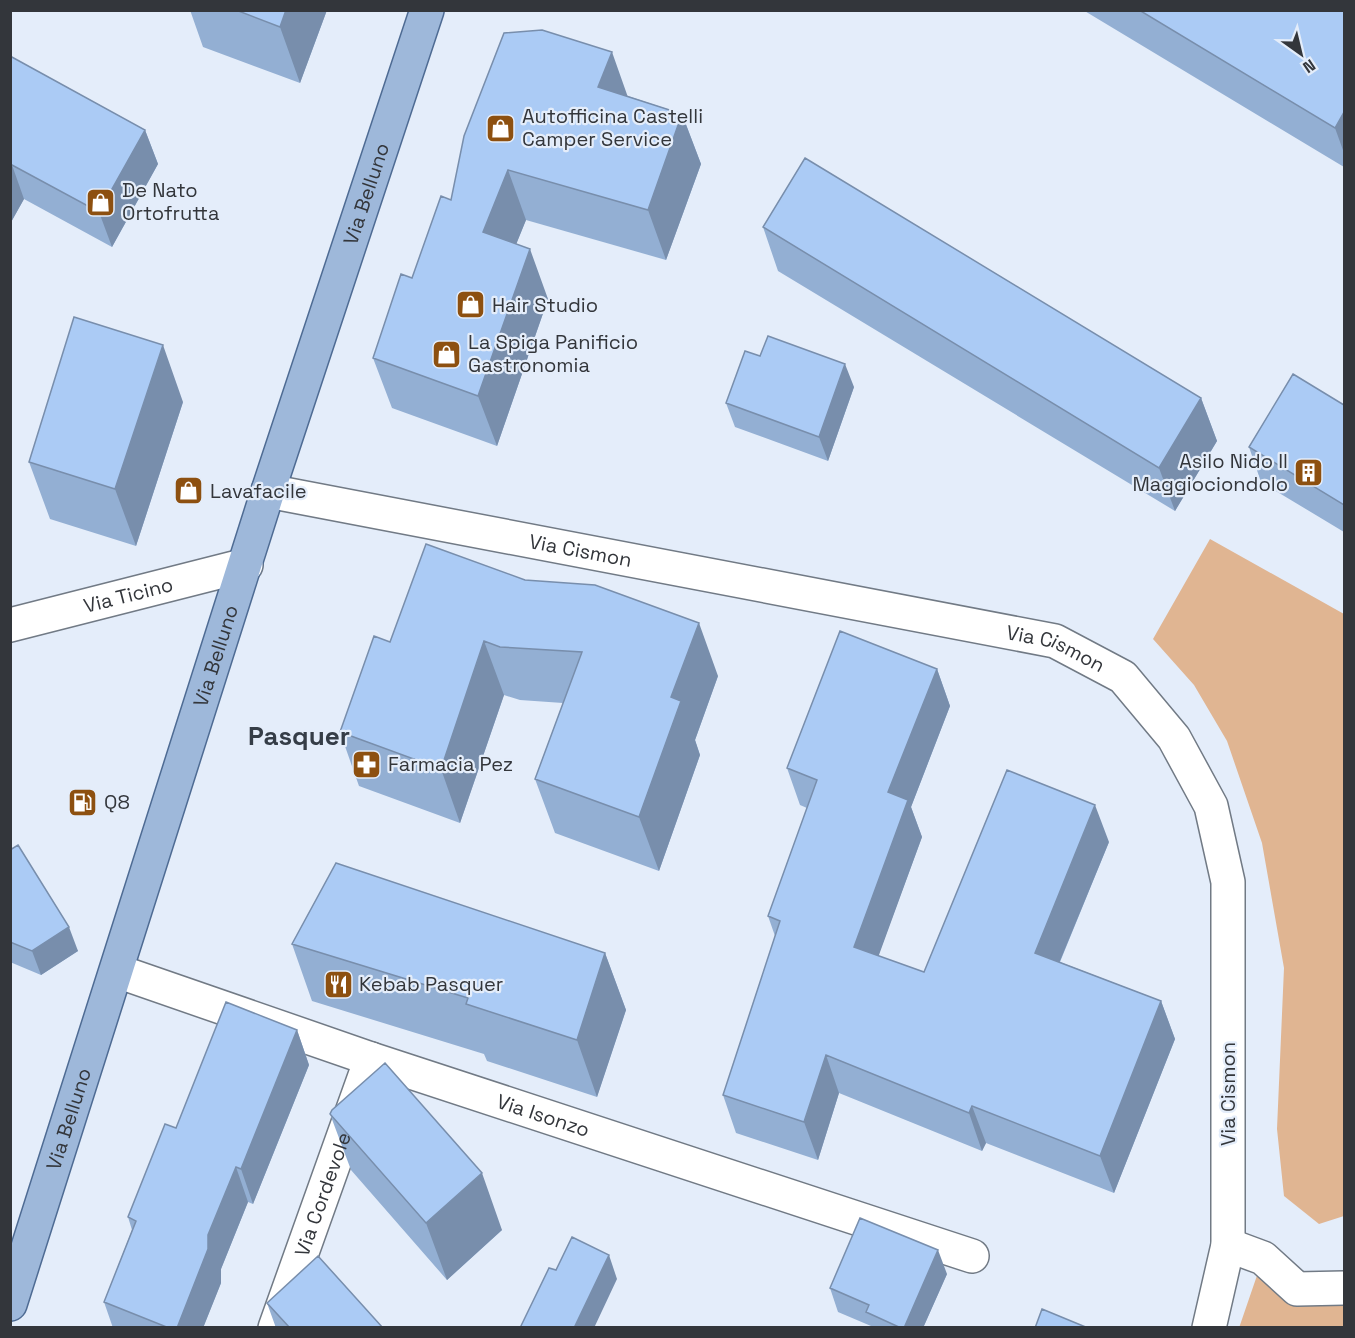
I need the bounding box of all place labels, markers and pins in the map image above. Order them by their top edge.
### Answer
place label: Autofficina Castelli Camper Service [522,103,703,152]
shop icon: Autofficina Castelli Camper Service [485,112,517,144]
place label: De Nato Ortofrutta [122,177,220,226]
shop icon: De Nato Ortofrutta [85,186,117,218]
shop icon: Hair Studio [455,289,487,321]
place label: Hair Studio [492,292,598,318]
place label: La Spiga Panificio Gastronomia [468,329,638,378]
shop icon: La Spiga Panificio Gastronomia [431,338,463,370]
place label: Asilo Nido Il Maggiociondolo [1133,448,1288,497]
building icon: Asilo Nido Il Maggiociondolo [1293,457,1325,489]
shop icon: Lavafacile [173,475,205,507]
place label: Lavafacile [210,478,307,504]
pharmacy icon: Farmacia Pez [351,748,383,780]
place label: Farmacia Pez [388,751,513,777]
fuel station icon: Q8 [67,786,99,818]
place label: Q8 [104,789,130,815]
restaurant icon: Kebab Pasquer [322,968,354,1000]
place label: Kebab Pasquer [359,971,503,997]

